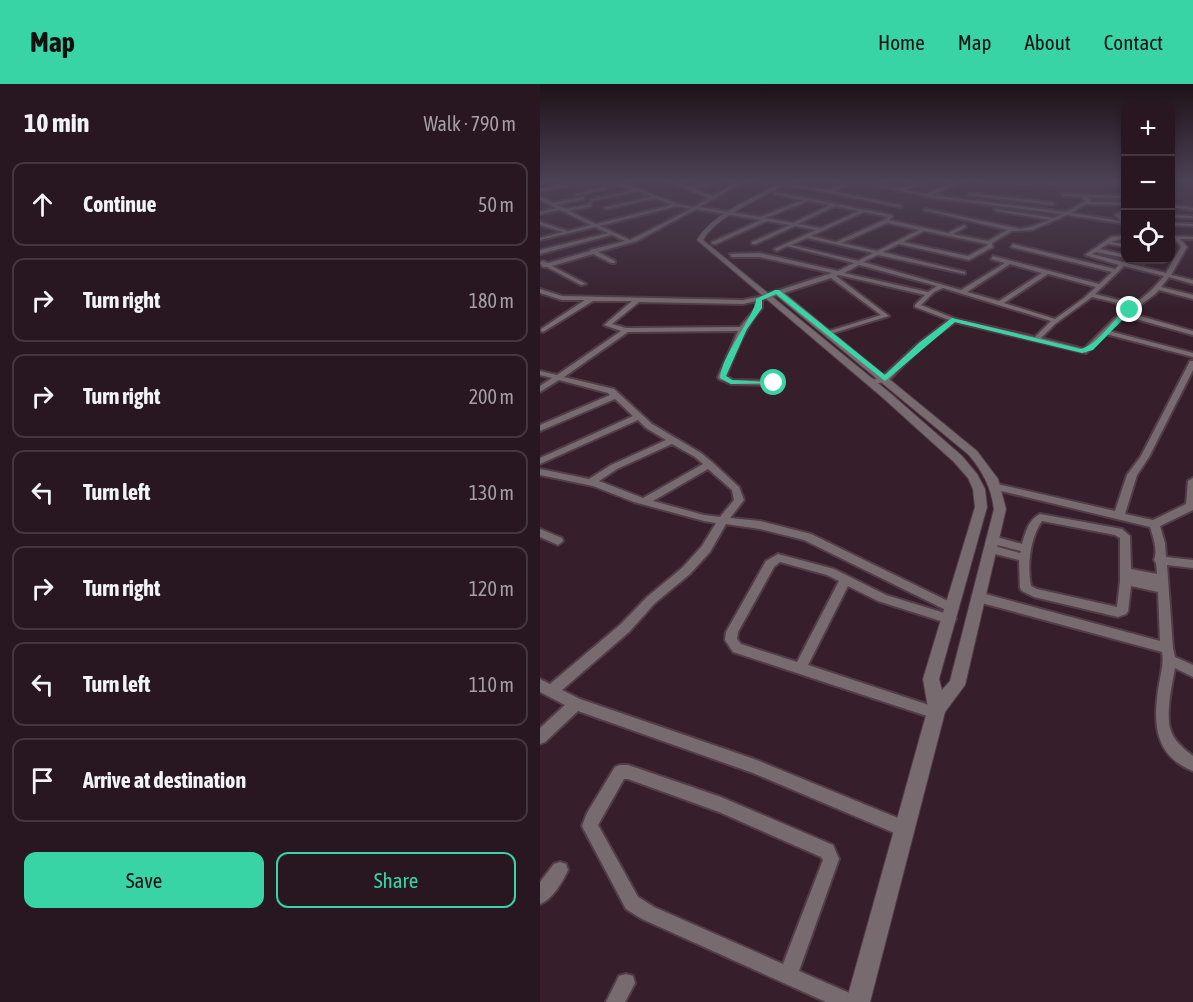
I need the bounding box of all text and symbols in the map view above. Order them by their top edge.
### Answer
text: Map [30,26,75,58]
text: Home [878,30,925,54]
text: Map [958,30,992,54]
text: About [1025,30,1071,54]
text: Contact [1104,30,1163,54]
map controls [1121,102,1175,264]
button: + [1121,102,1175,156]
text: 10 min [24,108,89,138]
text: Walk · 790 m [424,112,516,135]
button: − [1121,156,1175,210]
icon: ahead [26,188,59,221]
text: Continue [83,191,157,217]
text: 50 m [478,193,514,216]
button: locate [1121,210,1175,264]
icon: right [26,284,59,317]
text: Turn right [83,287,160,313]
text: 180 m [469,289,514,312]
route end [1116,296,1142,322]
route start [760,369,786,395]
icon: right [26,380,59,413]
text: Turn right [83,383,160,409]
text: 200 m [469,385,514,408]
icon: left [26,476,59,509]
text: Turn left [83,479,150,505]
text: 130 m [469,481,514,504]
icon: right [26,572,59,605]
text: Turn right [83,575,160,601]
text: 120 m [469,577,514,600]
icon: left [26,668,59,701]
text: Turn left [83,671,150,697]
text: 110 m [469,673,514,696]
icon: arrive [26,764,59,797]
text: Arrive at destination [83,767,246,793]
button: Save [24,852,264,908]
button: Share [276,852,516,908]

